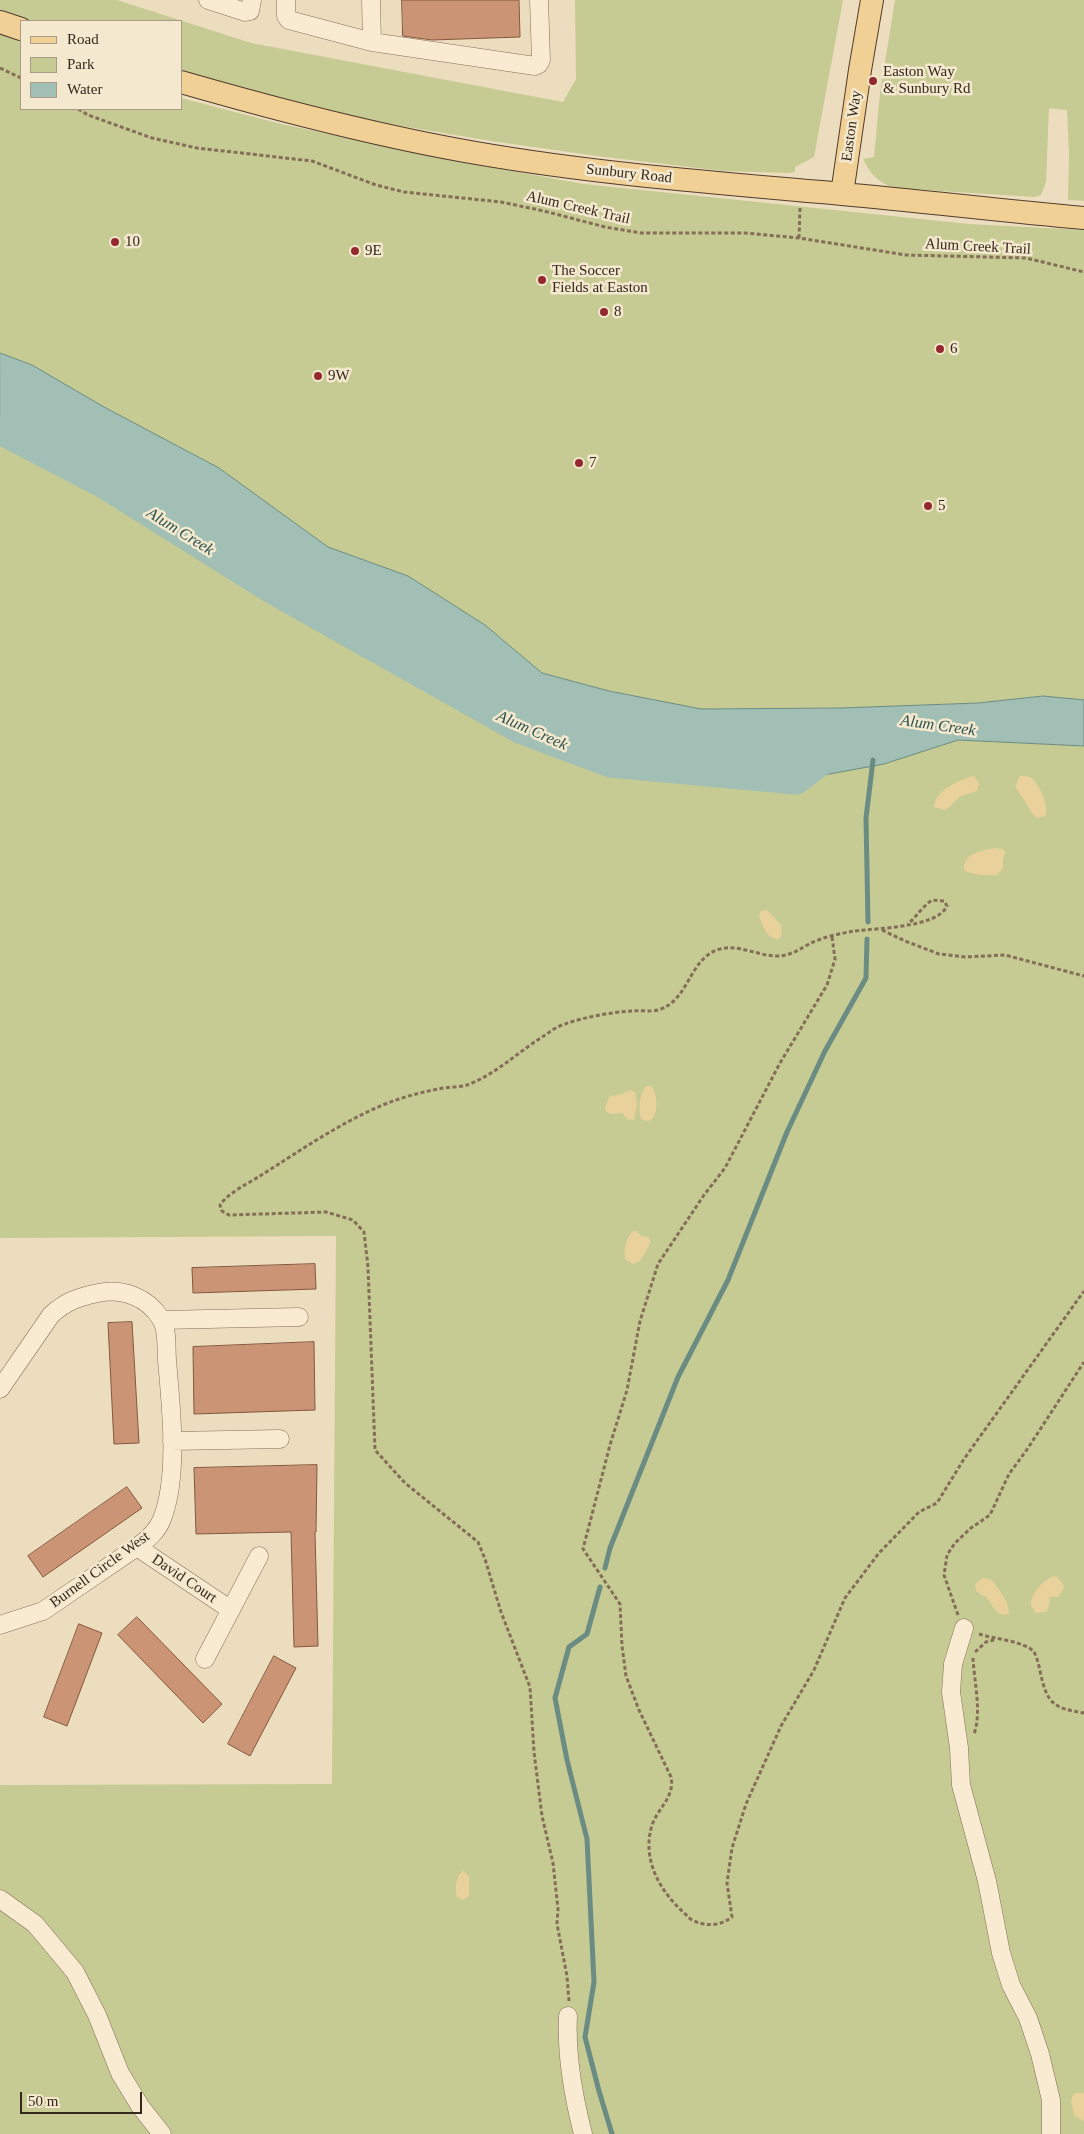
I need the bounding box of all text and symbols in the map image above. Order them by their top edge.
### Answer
legend [20,20,182,110]
text: Road [67,31,99,47]
text: Park [67,56,95,72]
place label: Easton Way & Sunbury Rd [883,63,971,98]
marker: Easton Way & Sunbury Rd [867,75,879,87]
text: Water [67,81,102,97]
street label: Easton Way [838,89,866,163]
street label: Sunbury Road [585,161,673,187]
street label: Alum Creek Trail [524,187,632,229]
place label: 10 [125,233,140,251]
street label: Alum Creek Trail [925,235,1031,259]
marker: 10 [109,236,121,248]
place label: 9E [365,242,382,260]
marker: 9E [349,245,361,257]
place label: The Soccer Fields at Easton [552,262,648,297]
marker: The Soccer Fields at Easton [536,274,548,286]
place label: 8 [614,303,622,321]
marker: 8 [598,306,610,318]
place label: 6 [950,340,958,358]
marker: 6 [934,343,946,355]
place label: 9W [328,367,350,385]
marker: 9W [312,370,324,382]
place label: 7 [589,454,596,472]
marker: 7 [573,457,585,469]
place label: 5 [938,497,946,515]
marker: 5 [922,500,934,512]
water label: Alum Creek [143,504,217,560]
water label: Alum Creek [494,707,570,755]
water label: Alum Creek [899,711,977,741]
street label: Burnell Circle West [47,1528,153,1612]
street label: David Court [148,1551,220,1607]
scale bar [22,2082,145,2114]
text: 50 m [28,2093,58,2109]

